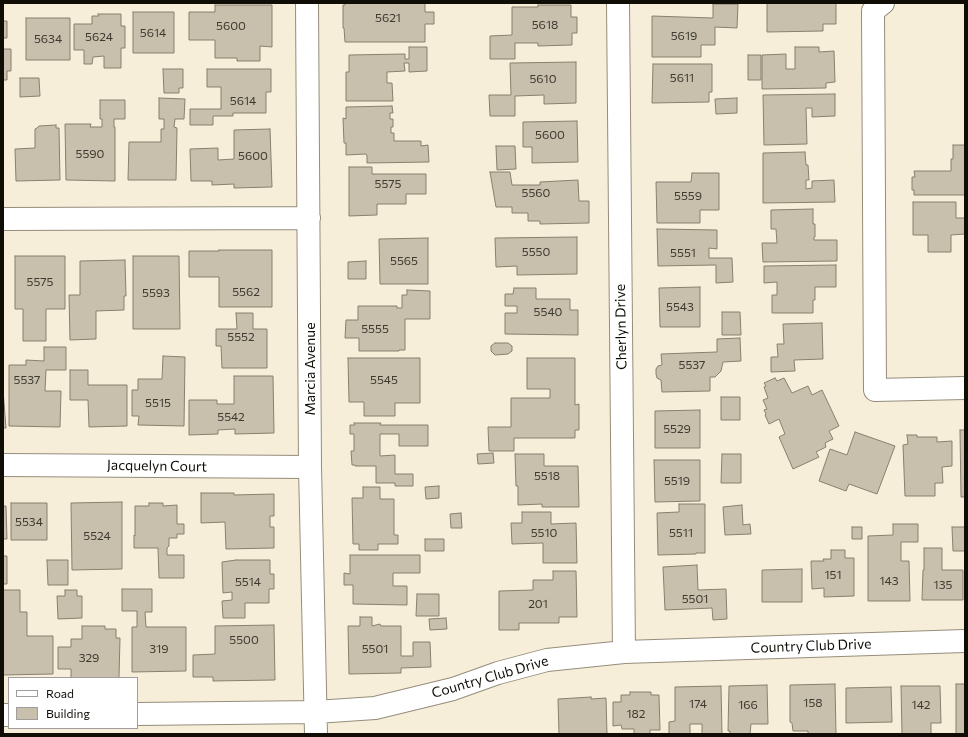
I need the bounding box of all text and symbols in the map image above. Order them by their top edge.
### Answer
house number: 5621 [375,11,401,25]
house number: 5618 [532,18,558,32]
house number: 5600 [216,19,246,33]
house number: 5614 [140,26,166,40]
house number: 5619 [671,29,697,43]
house number: 5624 [85,30,113,44]
house number: 5634 [34,32,62,46]
house number: 5611 [670,71,694,85]
house number: 5610 [529,72,557,86]
house number: 5614 [230,94,256,108]
house number: 5600 [535,128,565,142]
house number: 5590 [76,147,104,161]
house number: 5600 [238,149,268,163]
house number: 5575 [375,177,401,191]
house number: 5560 [522,186,550,200]
house number: 5559 [674,189,702,203]
house number: 5550 [522,245,550,259]
house number: 5551 [670,246,696,260]
house number: 5565 [390,254,418,268]
house number: 5575 [27,275,53,289]
street label: Cherlyn Drive [612,284,630,370]
house number: 5562 [232,285,260,299]
house number: 5593 [142,286,170,300]
house number: 5543 [666,300,694,314]
house number: 5540 [534,305,562,319]
street label: Marcia Avenue [302,322,318,416]
house number: 5555 [361,322,389,336]
house number: 5552 [227,330,255,344]
house number: 5537 [679,358,705,372]
house number: 5537 [14,373,40,387]
house number: 5545 [370,373,398,387]
house number: 5515 [145,396,171,410]
house number: 5542 [217,410,245,424]
house number: 5529 [663,422,691,436]
street label: Jacquelyn Court [107,457,207,475]
house number: 5518 [534,469,560,483]
house number: 5519 [664,474,690,488]
house number: 5534 [15,515,43,529]
house number: 5510 [531,526,557,540]
house number: 5511 [669,526,693,540]
house number: 5524 [83,529,111,543]
house number: 151 [824,568,842,582]
house number: 143 [879,574,899,588]
house number: 5514 [235,575,261,589]
house number: 135 [934,578,952,592]
house number: 5501 [682,592,708,606]
house number: 201 [528,597,548,611]
house number: 5500 [229,633,259,647]
street label: Country Club Drive [750,635,872,657]
house number: 319 [149,642,169,656]
house number: 5501 [362,642,388,656]
house number: 329 [79,651,99,665]
street label: Country Club Drive [430,652,550,702]
legend [8,677,138,729]
text: Road [46,686,74,700]
house number: 158 [803,696,823,710]
house number: 174 [689,697,707,711]
house number: 166 [738,698,758,712]
house number: 142 [912,698,930,712]
text: Building [46,706,90,720]
house number: 182 [626,707,646,721]

